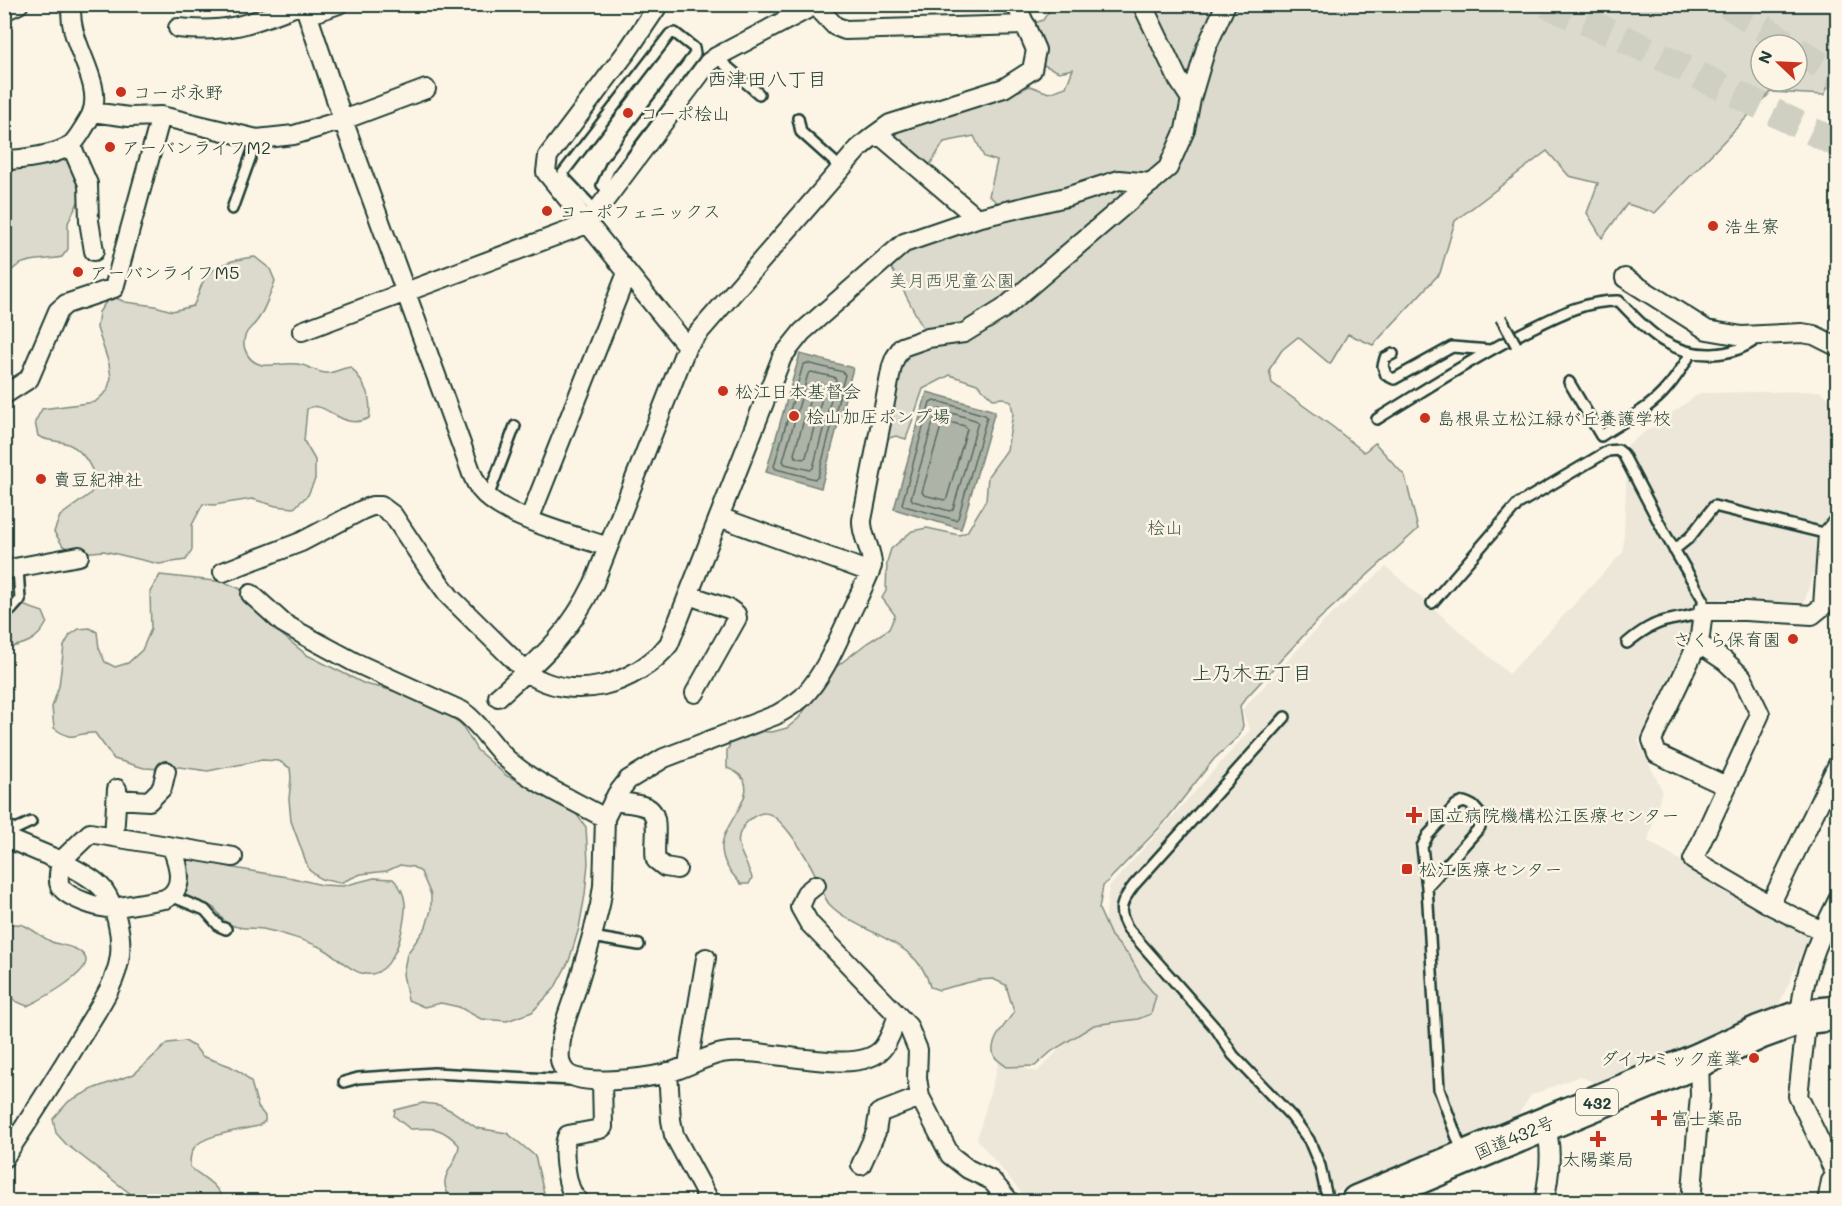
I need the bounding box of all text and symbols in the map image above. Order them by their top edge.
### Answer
north arrow [1749,33,1809,93]
text: N [1753,47,1777,67]
district label: 西津田八丁目 [707,65,827,91]
place label: コーポ永野 [133,80,223,104]
marker: コーポ永野 [114,85,128,99]
place label: コーポ桧山 [640,101,730,125]
marker: コーポ桧山 [621,106,635,120]
place label: アーバンライフM2 [122,135,271,159]
marker: アーバンライフM2 [103,140,117,154]
place label: コーポフェニックス [559,199,721,223]
marker: コーポフェニックス [540,204,554,218]
place label: 浩生寮 [1725,214,1779,238]
marker: 浩生寮 [1706,219,1720,233]
place label: アーバンライフM5 [90,260,239,284]
marker: アーバンライフM5 [71,265,85,279]
park label: 美月西児童公園 [889,268,1015,292]
place label: 松江日本基督会 [735,379,861,403]
marker: 松江日本基督会 [716,384,730,398]
place label: 桧山加圧ポンプ場 [806,404,950,428]
place label: 島根県立松江緑が丘養護学校 [1437,406,1671,430]
marker: 桧山加圧ポンプ場 [787,409,801,423]
marker: 島根県立松江緑が丘養護学校 [1418,411,1432,425]
place label: 賣豆紀神社 [53,467,143,491]
marker: 賣豆紀神社 [34,472,48,486]
park label: 桧山 [1147,515,1183,539]
place label: さくら保育園 [1673,627,1781,651]
marker: さくら保育園 [1786,632,1800,646]
district label: 上乃木五丁目 [1192,659,1312,685]
place label: 国立病院機構松江医療センター [1428,803,1679,827]
marker: 国立病院機構松江医療センター [1405,806,1423,824]
place label: 松江医療センター [1419,857,1562,881]
marker: 松江医療センター [1400,862,1414,876]
place label: ダイナミック産業 [1600,1046,1742,1070]
marker: ダイナミック産業 [1747,1051,1761,1065]
road number: 432 [1576,1089,1618,1115]
place label: 富士薬品 [1671,1106,1743,1130]
street label: 国道432号 [1470,1109,1558,1165]
marker: 富士薬品 [1652,1111,1666,1125]
marker: 太陽薬局 [1591,1132,1605,1146]
place label: 太陽薬局 [1562,1147,1634,1171]

